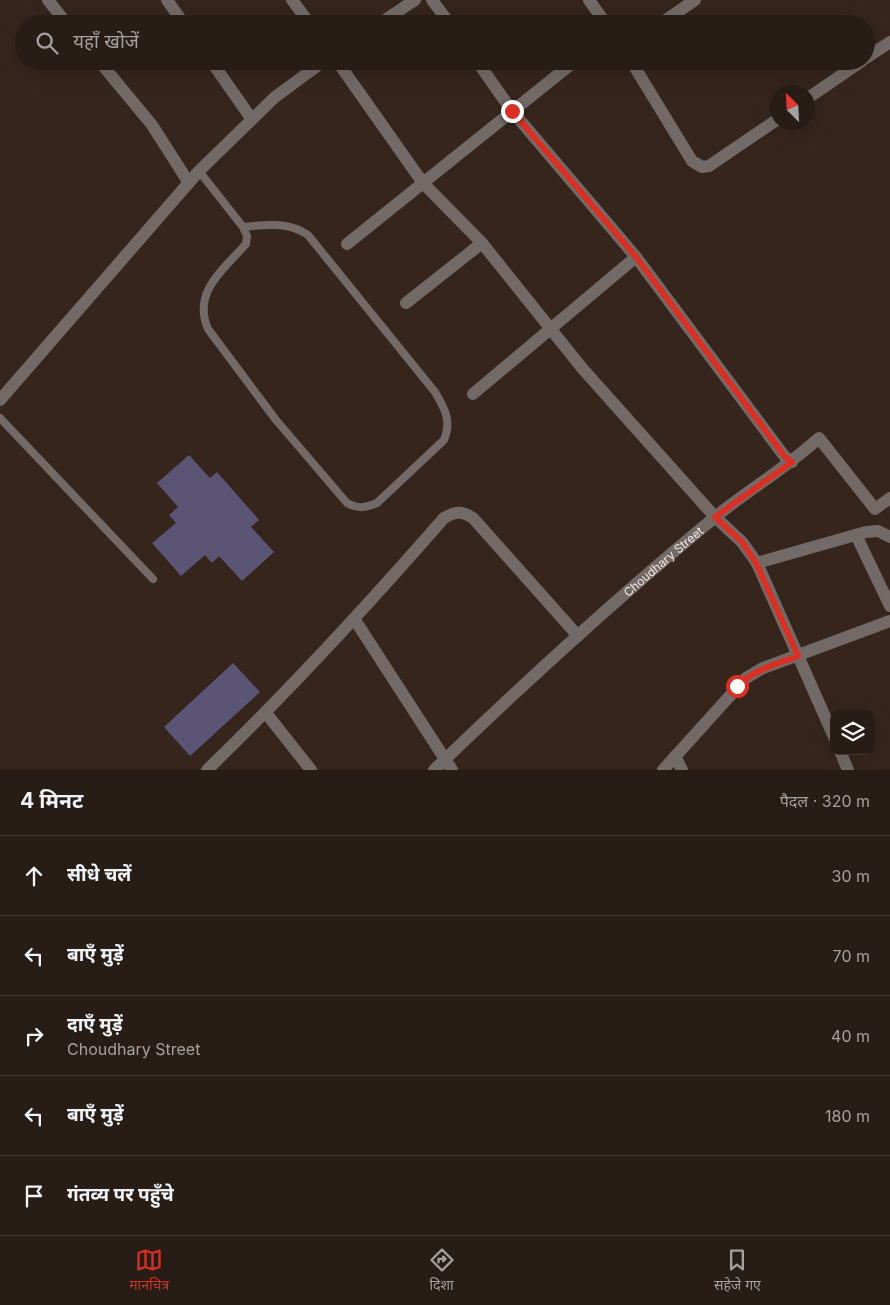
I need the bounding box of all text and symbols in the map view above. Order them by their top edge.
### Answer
search box [15,15,875,70]
icon: search [33,29,61,57]
text: यहाँ खोजें [73,30,139,53]
north arrow [770,85,815,130]
route end [501,100,524,123]
street label: Choudhary Street [620,523,706,599]
route start [726,675,749,698]
map controls [830,710,875,755]
button: layers [830,710,875,755]
text: 4 मिनट [20,788,83,813]
text: पैदल · 320 m [780,791,870,811]
icon: ahead [20,862,48,890]
text: सीधे चलें [67,863,131,886]
text: 30 m [832,866,870,886]
icon: left [20,942,48,970]
text: बाएँ मुड़ें [67,943,124,966]
text: 70 m [833,946,870,966]
text: दाएँ मुड़ें [67,1013,123,1036]
icon: right [20,1022,48,1050]
text: 40 m [831,1026,870,1046]
text: Choudhary Street [67,1039,200,1059]
icon: left [20,1102,48,1130]
text: बाएँ मुड़ें [67,1103,124,1126]
text: 180 m [825,1106,870,1126]
icon: arrive [20,1182,48,1210]
text: गंतव्य पर पहुँचे [67,1183,174,1206]
tab: मानचित्र [129,1246,169,1296]
tab: दिशा [428,1246,456,1296]
tab: सहेजे गए [714,1246,761,1296]

